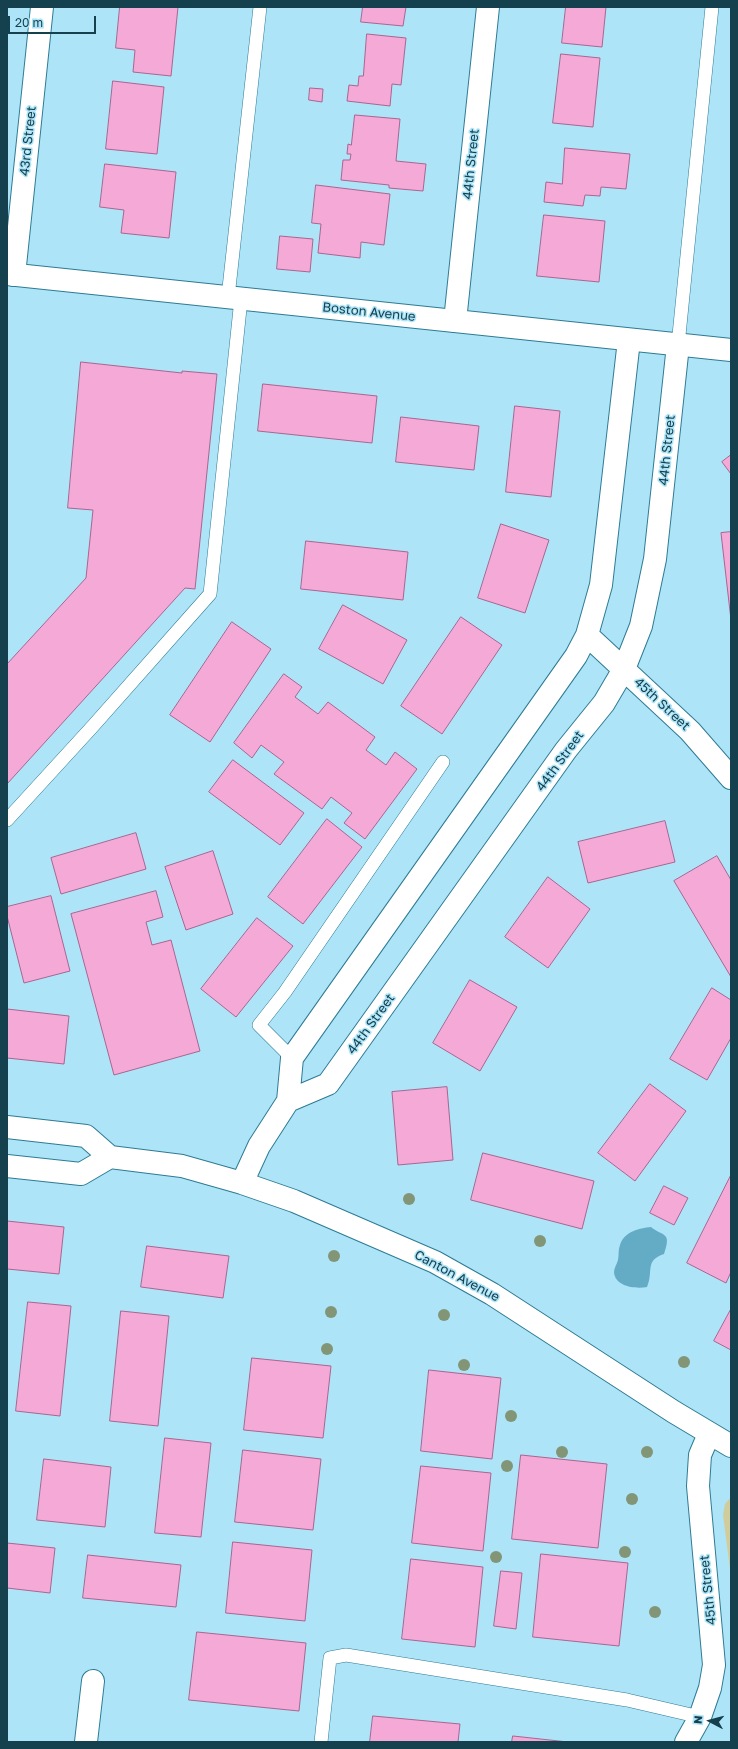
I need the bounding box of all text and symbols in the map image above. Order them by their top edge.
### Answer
scale bar [10,8,98,34]
text: 20 m [15,15,43,30]
street label: 43rd Street [17,105,39,177]
street label: 44th Street [460,128,482,200]
street label: Boston Avenue [322,299,416,325]
street label: 44th Street [656,414,678,486]
street label: 45th Street [631,674,693,734]
street label: 44th Street [533,728,587,794]
street label: 44th Street [344,991,398,1057]
street label: Canton Avenue [412,1247,502,1305]
street label: 45th Street [697,1554,719,1626]
north arrow [690,1701,730,1741]
text: N [691,1715,704,1725]

